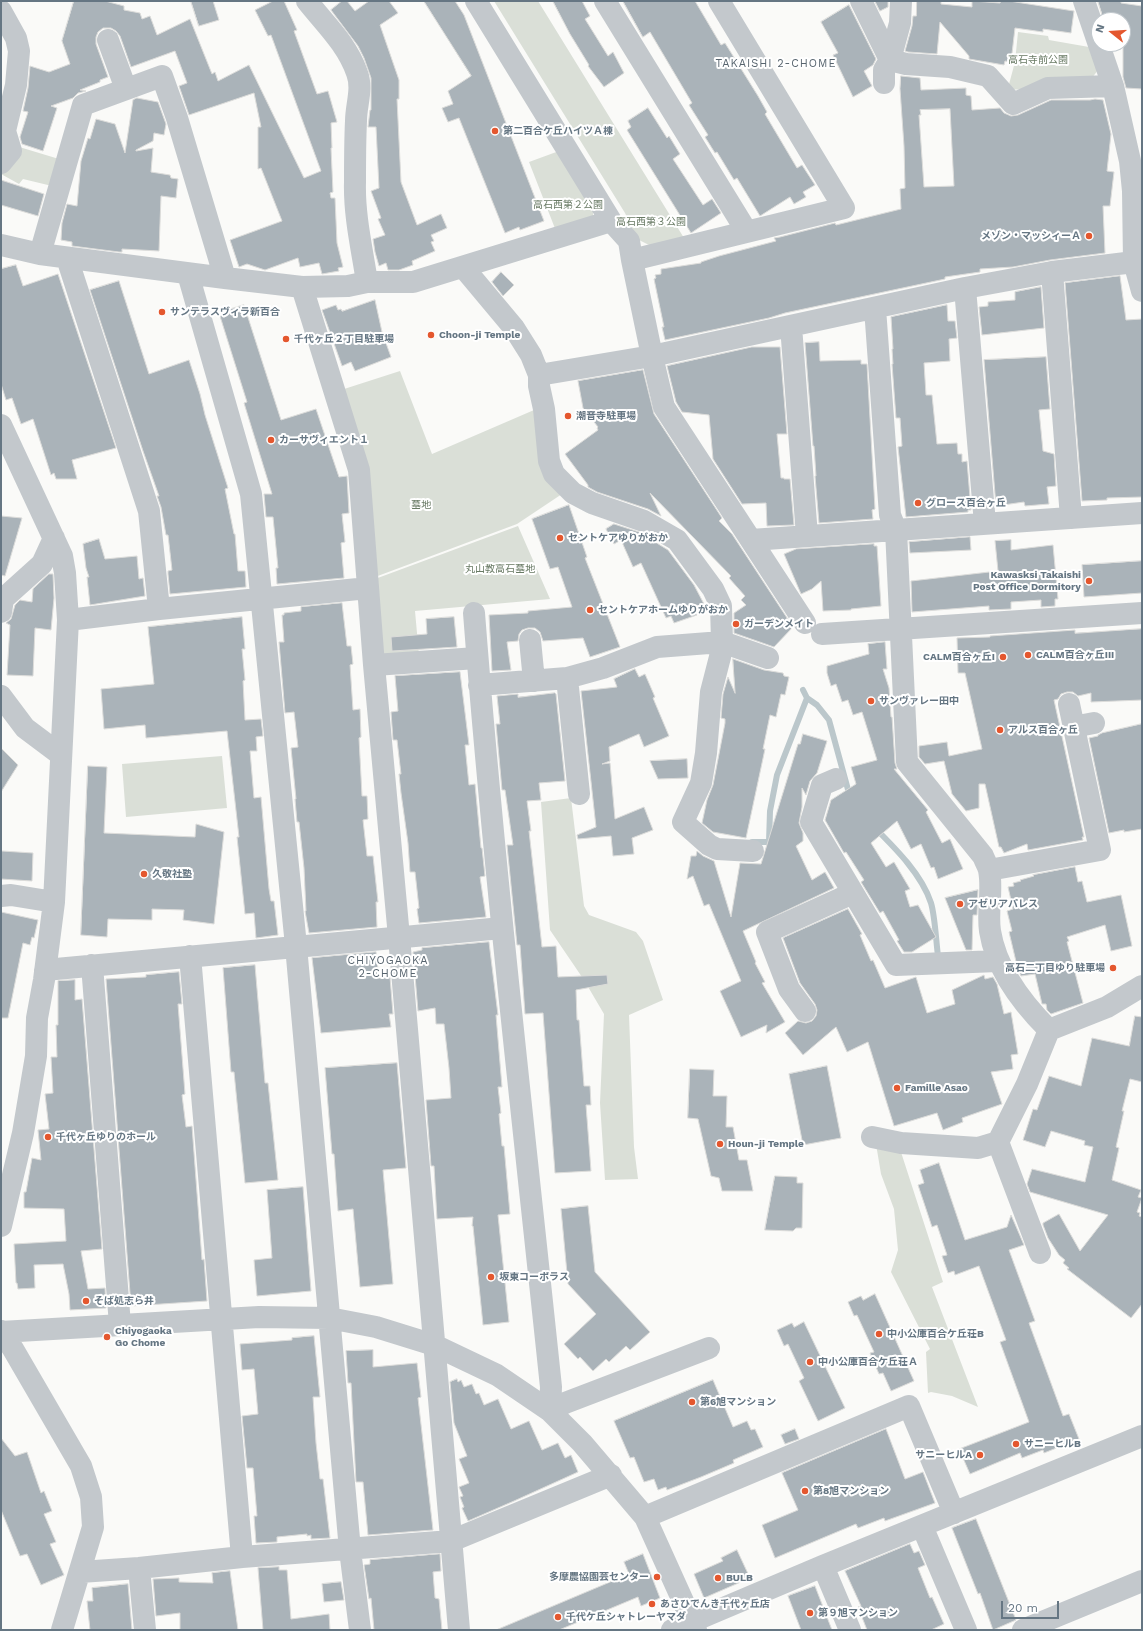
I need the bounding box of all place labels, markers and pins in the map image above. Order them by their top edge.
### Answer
place label: 第二百合ケ丘ハイツＡ棟 [503,125,613,137]
marker: 第二百合ケ丘ハイツＡ棟 [490,126,500,136]
place label: メゾン・マッシィーＡ [981,230,1081,242]
marker: メゾン・マッシィーＡ [1084,231,1094,241]
place label: サンテラスヴィラ新百合 [170,306,280,318]
marker: サンテラスヴィラ新百合 [157,307,167,317]
place label: Choon-ji Temple [439,329,520,341]
marker: Choon-ji Temple [426,330,436,340]
place label: 千代ヶ丘２丁目駐車場 [294,333,394,345]
marker: 千代ヶ丘２丁目駐車場 [281,334,291,344]
place label: 潮音寺駐車場 [576,410,636,422]
marker: 潮音寺駐車場 [563,411,573,421]
place label: カーサヴィエント１ [279,434,369,446]
marker: カーサヴィエント１ [266,435,276,445]
place label: グロース百合ヶ丘 [926,497,1006,509]
marker: グロース百合ヶ丘 [913,498,923,508]
place label: セントケアゆりがおか [568,532,668,544]
marker: セントケアゆりがおか [555,533,565,543]
place label: Kawasksi Takaishi Post Office Dormitory [973,569,1081,592]
marker: Kawasksi Takaishi Post Office Dormitory [1084,576,1094,586]
place label: セントケアホームゆりがおか [598,604,728,616]
marker: セントケアホームゆりがおか [585,605,595,615]
place label: ガーデンメイト [744,618,814,630]
marker: ガーデンメイト [731,619,741,629]
place label: CALM百合ヶ丘III [1036,649,1114,661]
marker: CALM百合ヶ丘III [1023,650,1033,660]
place label: CALM百合ヶ丘I [923,651,995,663]
marker: CALM百合ヶ丘I [998,652,1008,662]
place label: サンヴァレー田中 [879,695,959,707]
marker: サンヴァレー田中 [866,696,876,706]
place label: アルス百合ヶ丘 [1008,724,1078,736]
marker: アルス百合ヶ丘 [995,725,1005,735]
place label: 久敬社塾 [152,868,192,880]
marker: 久敬社塾 [139,869,149,879]
place label: アゼリアパレス [968,898,1038,910]
marker: アゼリアパレス [955,899,965,909]
place label: 高石二丁目ゆり駐車場 [1005,962,1105,974]
marker: 高石二丁目ゆり駐車場 [1108,963,1118,973]
place label: Famille Asao [905,1082,968,1094]
marker: Famille Asao [892,1083,902,1093]
place label: 千代ヶ丘ゆりのホール [56,1131,156,1143]
marker: 千代ヶ丘ゆりのホール [43,1132,53,1142]
place label: Houn-ji Temple [728,1138,804,1150]
marker: Houn-ji Temple [715,1139,725,1149]
place label: 坂東コーポラス [499,1271,569,1283]
marker: 坂東コーポラス [486,1272,496,1282]
place label: そば処志ら井 [94,1295,154,1307]
marker: そば処志ら井 [81,1296,91,1306]
place label: Chiyogaoka Go Chome [115,1325,172,1348]
place label: 中小公庫百合ケ丘荘B [887,1328,984,1340]
marker: 中小公庫百合ケ丘荘B [874,1329,884,1339]
marker: Chiyogaoka Go Chome [102,1332,112,1342]
place label: 中小公庫百合ケ丘荘Ａ [818,1356,918,1368]
marker: 中小公庫百合ケ丘荘Ａ [805,1357,815,1367]
place label: 第6旭マンション [700,1396,776,1408]
marker: 第6旭マンション [687,1397,697,1407]
place label: サニーヒルB [1024,1438,1081,1450]
marker: サニーヒルB [1011,1439,1021,1449]
place label: サニーヒルA [915,1449,972,1461]
marker: サニーヒルA [975,1450,985,1460]
place label: 第8旭マンション [813,1485,889,1497]
marker: 第8旭マンション [800,1486,810,1496]
place label: 多摩農協園芸センター [549,1571,649,1583]
marker: 多摩農協園芸センター [652,1572,662,1582]
place label: BULB [726,1572,753,1584]
marker: BULB [713,1573,723,1583]
place label: あさひでんき千代ヶ丘店 [660,1598,770,1610]
marker: あさひでんき千代ヶ丘店 [647,1599,657,1609]
place label: 第９旭マンション [818,1607,898,1619]
marker: 第９旭マンション [805,1608,815,1618]
place label: 千代ケ丘シャトレーヤマダ [566,1611,686,1623]
marker: 千代ケ丘シャトレーヤマダ [553,1612,563,1622]

